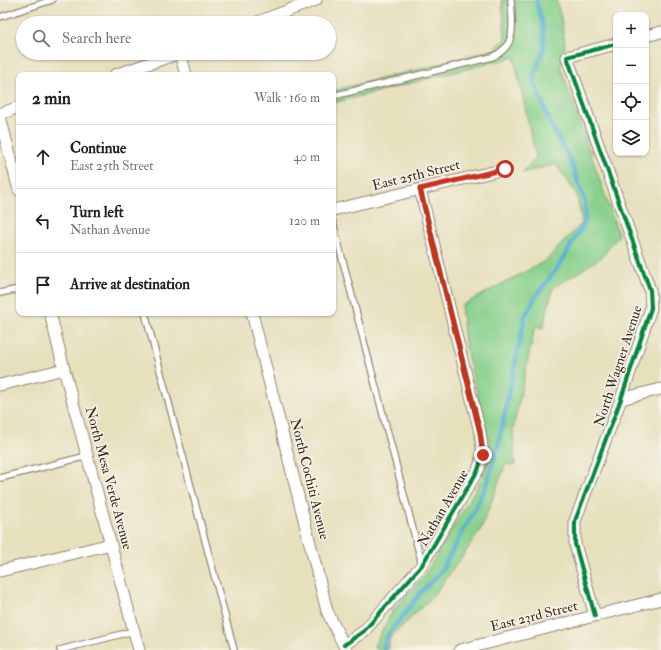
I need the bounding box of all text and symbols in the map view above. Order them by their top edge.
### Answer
map controls [613,12,649,156]
button: + [613,12,649,48]
search box [16,16,336,60]
icon: search [30,27,52,49]
text: Search here [62,29,131,48]
button: − [613,48,649,84]
button: locate [613,84,649,120]
text: 2 min [32,88,71,109]
text: Walk · 160 m [254,90,320,106]
button: layers [613,120,649,156]
text: Continue [70,139,126,158]
icon: ahead [32,146,54,168]
text: 40 m [294,149,320,165]
street label: East 25th Street [370,156,462,194]
text: East 25th Street [70,158,153,174]
route start [496,160,514,178]
text: Turn left [70,203,124,222]
icon: left [32,210,54,232]
text: 120 m [289,213,320,229]
text: Nathan Avenue [70,222,150,238]
icon: arrive [32,274,54,296]
text: Arrive at destination [70,275,190,294]
street label: North Wagner Avenue [590,303,646,429]
street label: North Mesa Verde Avenue [82,405,136,552]
street label: North Cochiti Avenue [287,417,333,542]
route end [474,446,492,464]
street label: Nathan Avenue [414,466,472,550]
street label: East 23rd Street [489,597,580,635]

